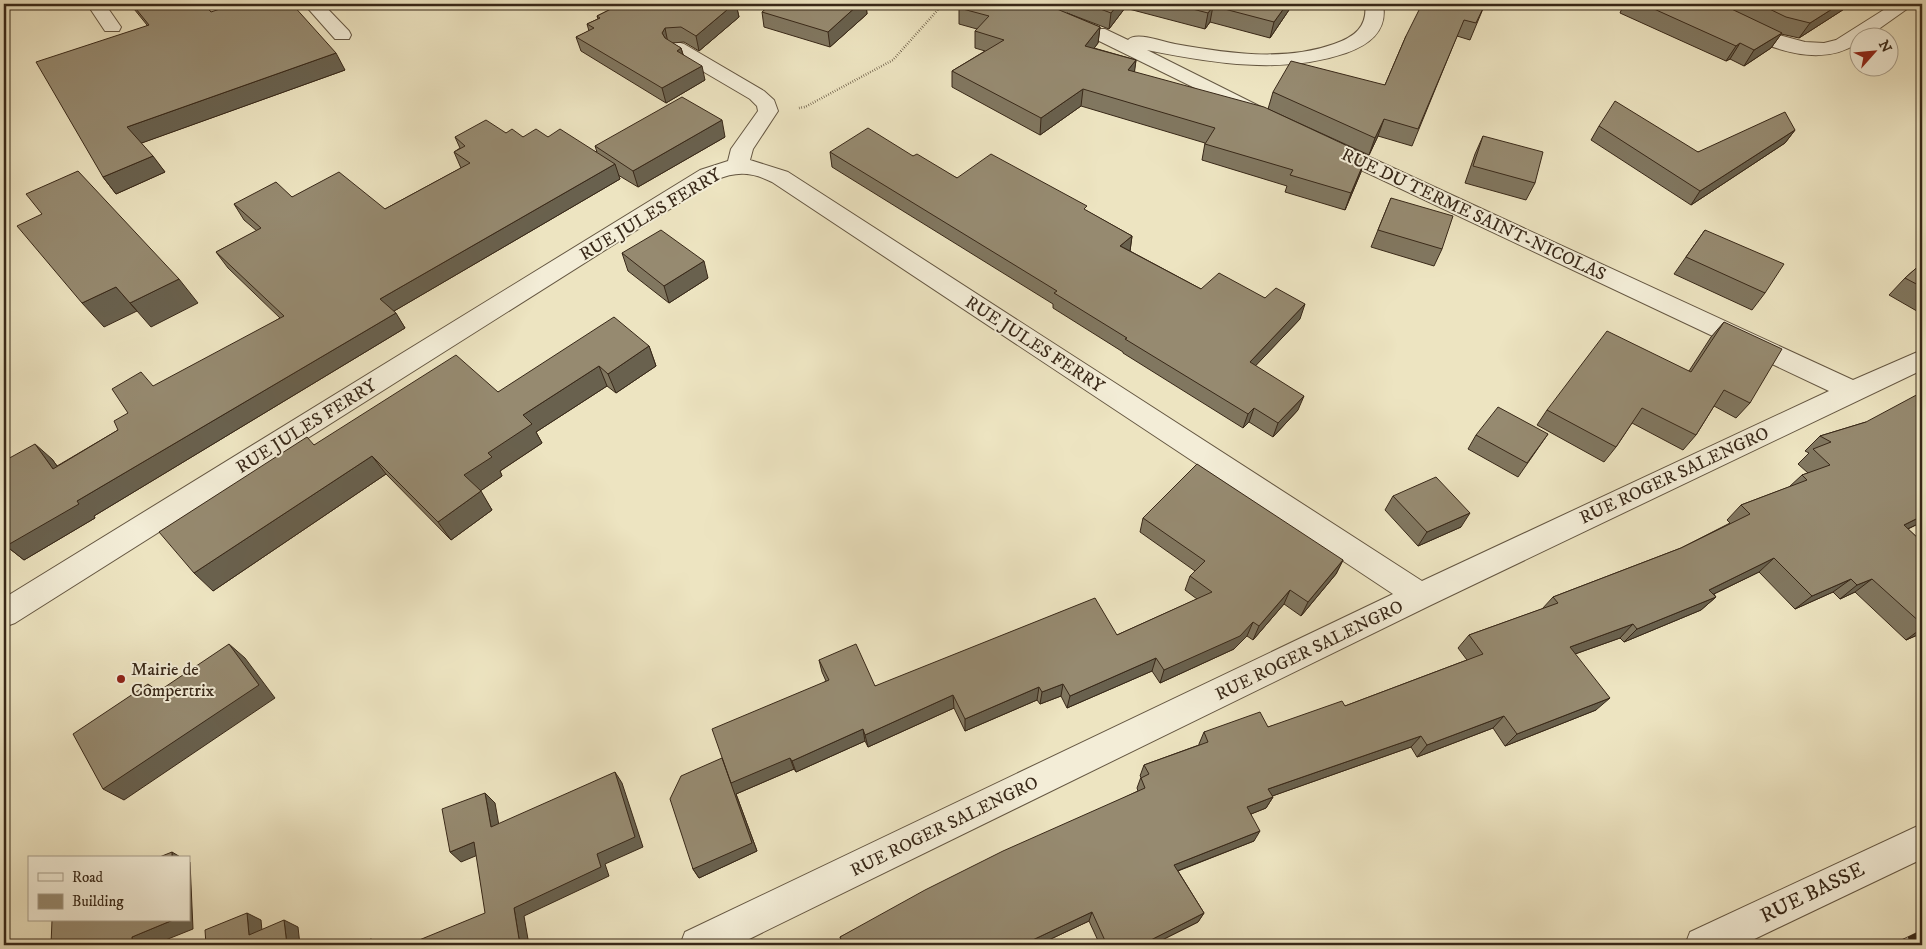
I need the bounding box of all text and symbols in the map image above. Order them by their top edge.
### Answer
north arrow [1848,28,1898,78]
text: N [1874,37,1896,56]
street label: RUE DU TERME SAINT-NICOLAS [1338,144,1609,286]
street label: RUE JULES FERRY [576,164,726,266]
street label: RUE JULES FERRY [961,292,1109,398]
street label: RUE JULES FERRY [232,374,381,479]
street label: RUE ROGER SALENGRO [1576,422,1773,529]
street label: RUE ROGER SALENGRO [1212,596,1407,706]
place label: Mairie de Compertrix [131,659,215,702]
marker: Mairie de Compertrix [115,673,127,685]
street label: RUE ROGER SALENGRO [847,772,1042,882]
legend [28,856,190,922]
street label: RUE BASSE [1756,856,1869,929]
text: Road [72,868,104,887]
text: Building [72,892,124,911]

